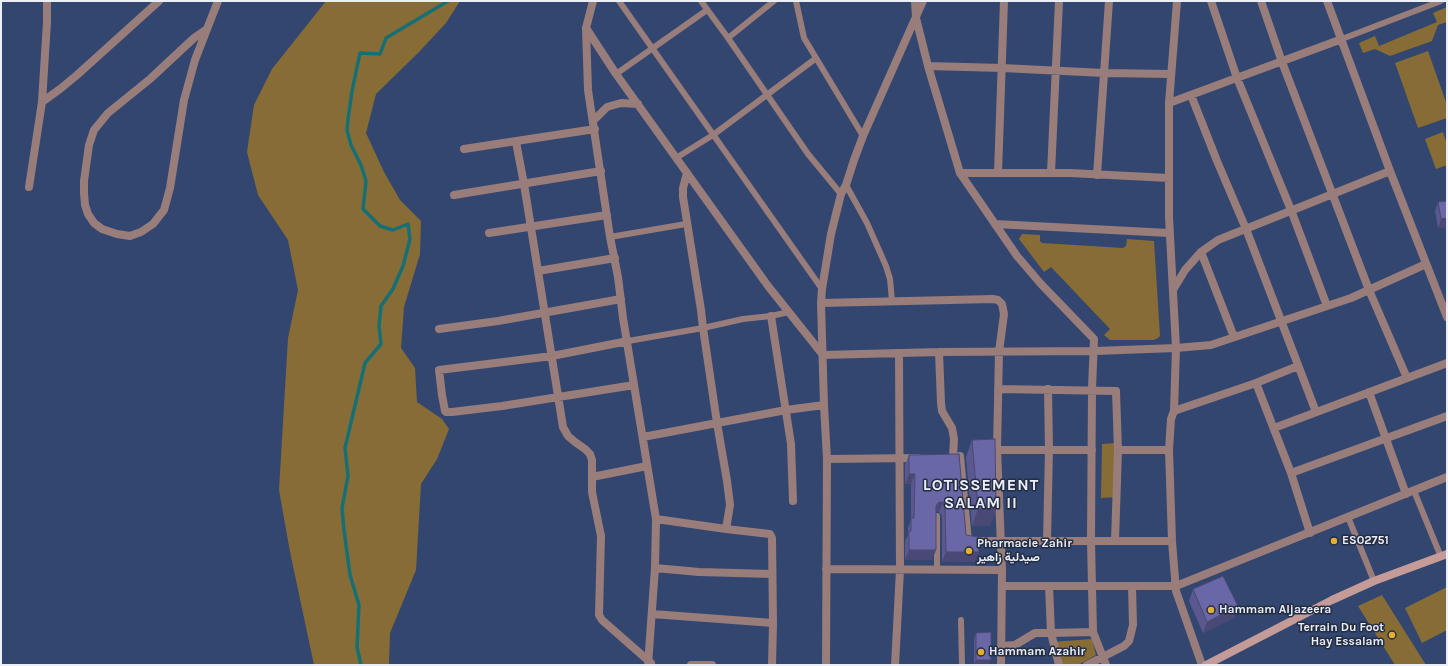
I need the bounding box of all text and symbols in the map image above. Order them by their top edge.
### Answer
district label: LOTISSEMENT SALAM II [923,475,1039,513]
place label: ES02751 [1342,534,1389,548]
marker: ES02751 [1329,536,1339,546]
place label: Pharmacie Zahir صيدلية زاهير [977,537,1072,565]
marker: Pharmacie Zahir صيدلية زاهير [964,546,974,556]
place label: Hammam Aljazeera [1219,603,1331,617]
marker: Hammam Aljazeera [1206,605,1216,615]
place label: Terrain Du Foot Hay Essalam [1298,621,1384,649]
marker: Terrain Du Foot Hay Essalam [1387,630,1397,640]
place label: Hammam Azahir [989,645,1085,659]
marker: Hammam Azahir [976,647,986,657]

